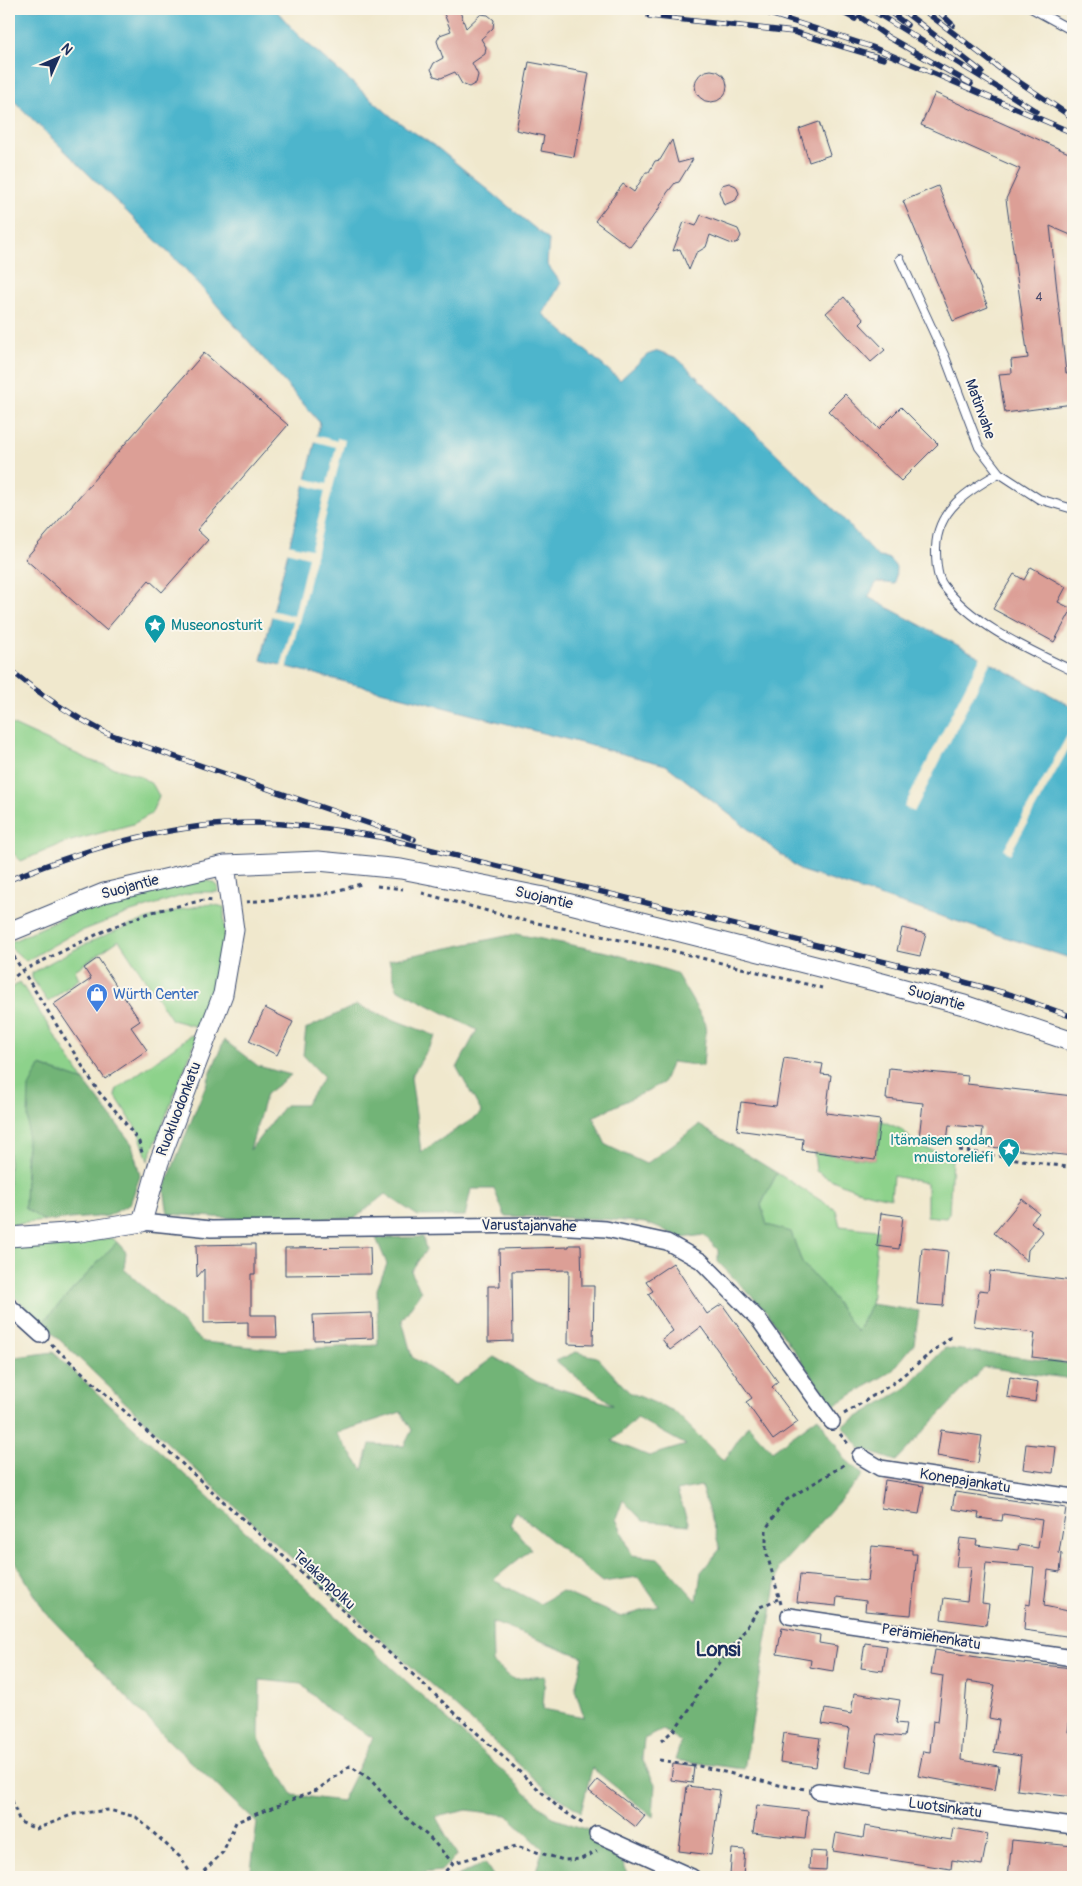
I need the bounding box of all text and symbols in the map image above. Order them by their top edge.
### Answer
north arrow [32,32,82,82]
text: N [57,40,76,59]
house number: 4 [1036,290,1043,305]
street label: Matinvahe [960,376,1000,442]
place icon: Museonosturit [143,613,167,644]
place label: Museonosturit [171,616,264,635]
street label: Suojantie [99,870,161,904]
street label: Suojantie [513,882,575,914]
street label: Suojantie [905,981,967,1015]
shop icon: Würth Center [85,982,109,1013]
place label: Würth Center [113,985,199,1004]
street label: Ruokluodonkatu [152,1059,206,1159]
place label: Itämaisen sodan muistoreliefi [890,1131,993,1167]
place icon: Itämaisen sodan muistoreliefi [997,1137,1021,1168]
street label: Varustajanvahe [481,1216,577,1236]
street label: Konepajankatu [918,1464,1012,1498]
street label: Telakanpolku [289,1546,359,1614]
street label: Perämiehenkatu [880,1620,982,1654]
district label: Lonsi [695,1637,741,1662]
street label: Luotsinkatu [907,1793,983,1823]

